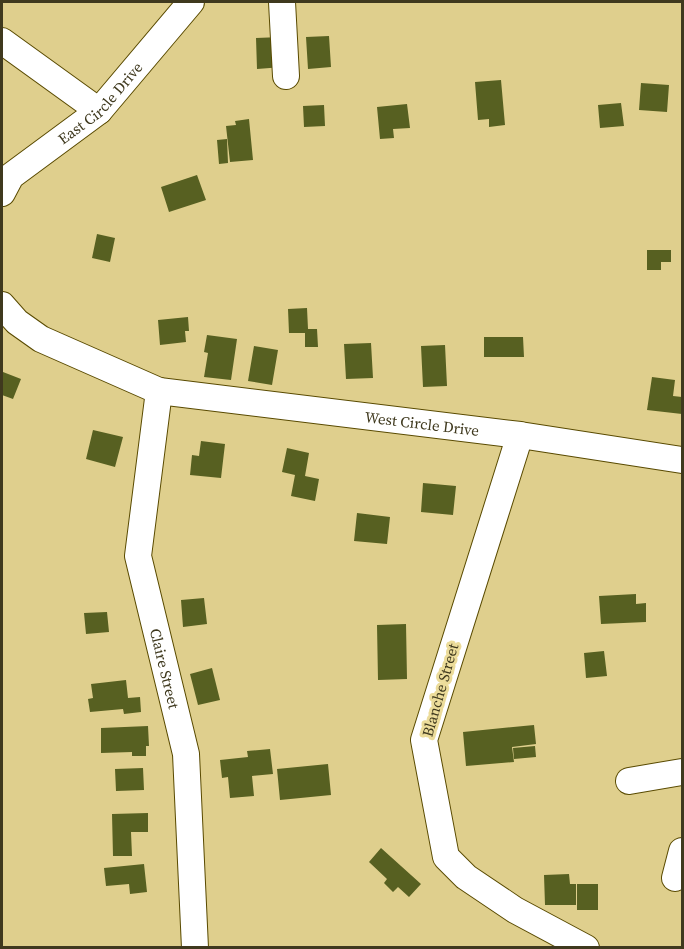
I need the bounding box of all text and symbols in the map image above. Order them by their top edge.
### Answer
street label: East Circle Drive [53,57,147,149]
street label: West Circle Drive [364,406,481,440]
street label: Claire Street [145,626,185,711]
street label: Blanche Street [417,641,463,739]

